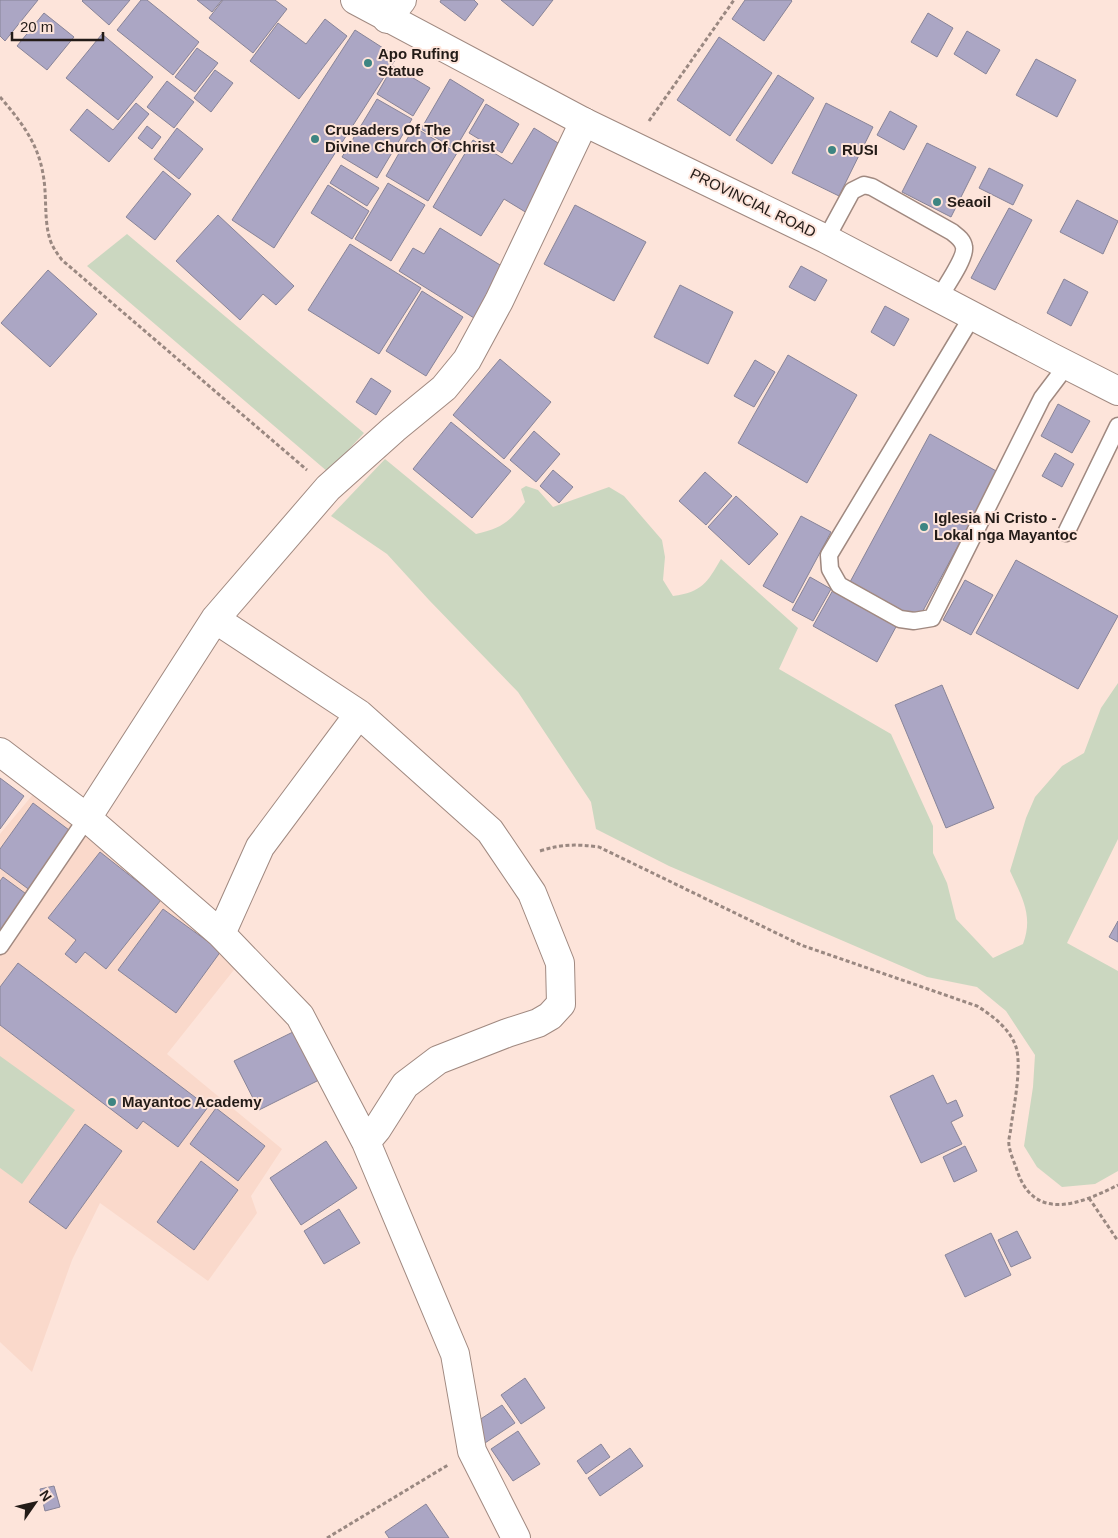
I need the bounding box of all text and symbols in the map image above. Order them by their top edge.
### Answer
scale bar [12,10,104,42]
text: 20 m [20,18,53,35]
place label: Apo Rufing Statue [378,45,459,79]
marker: Apo Rufing Statue [362,57,374,69]
place label: Crusaders Of The Divine Church Of Christ [325,121,495,155]
marker: Crusaders Of The Divine Church Of Christ [309,133,321,145]
place label: RUSI [842,141,878,158]
marker: RUSI [826,144,838,156]
street label: PROVINCIAL ROAD [688,165,819,240]
place label: Seaoil [947,193,991,210]
marker: Seaoil [931,196,943,208]
place label: Iglesia Ni Cristo - Lokal nga Mayantoc [934,509,1077,543]
marker: Iglesia Ni Cristo - Lokal nga Mayantoc [918,521,930,533]
place label: Mayantoc Academy [122,1093,262,1110]
marker: Mayantoc Academy [106,1096,118,1108]
north arrow [10,1478,60,1528]
text: N [36,1487,55,1504]

